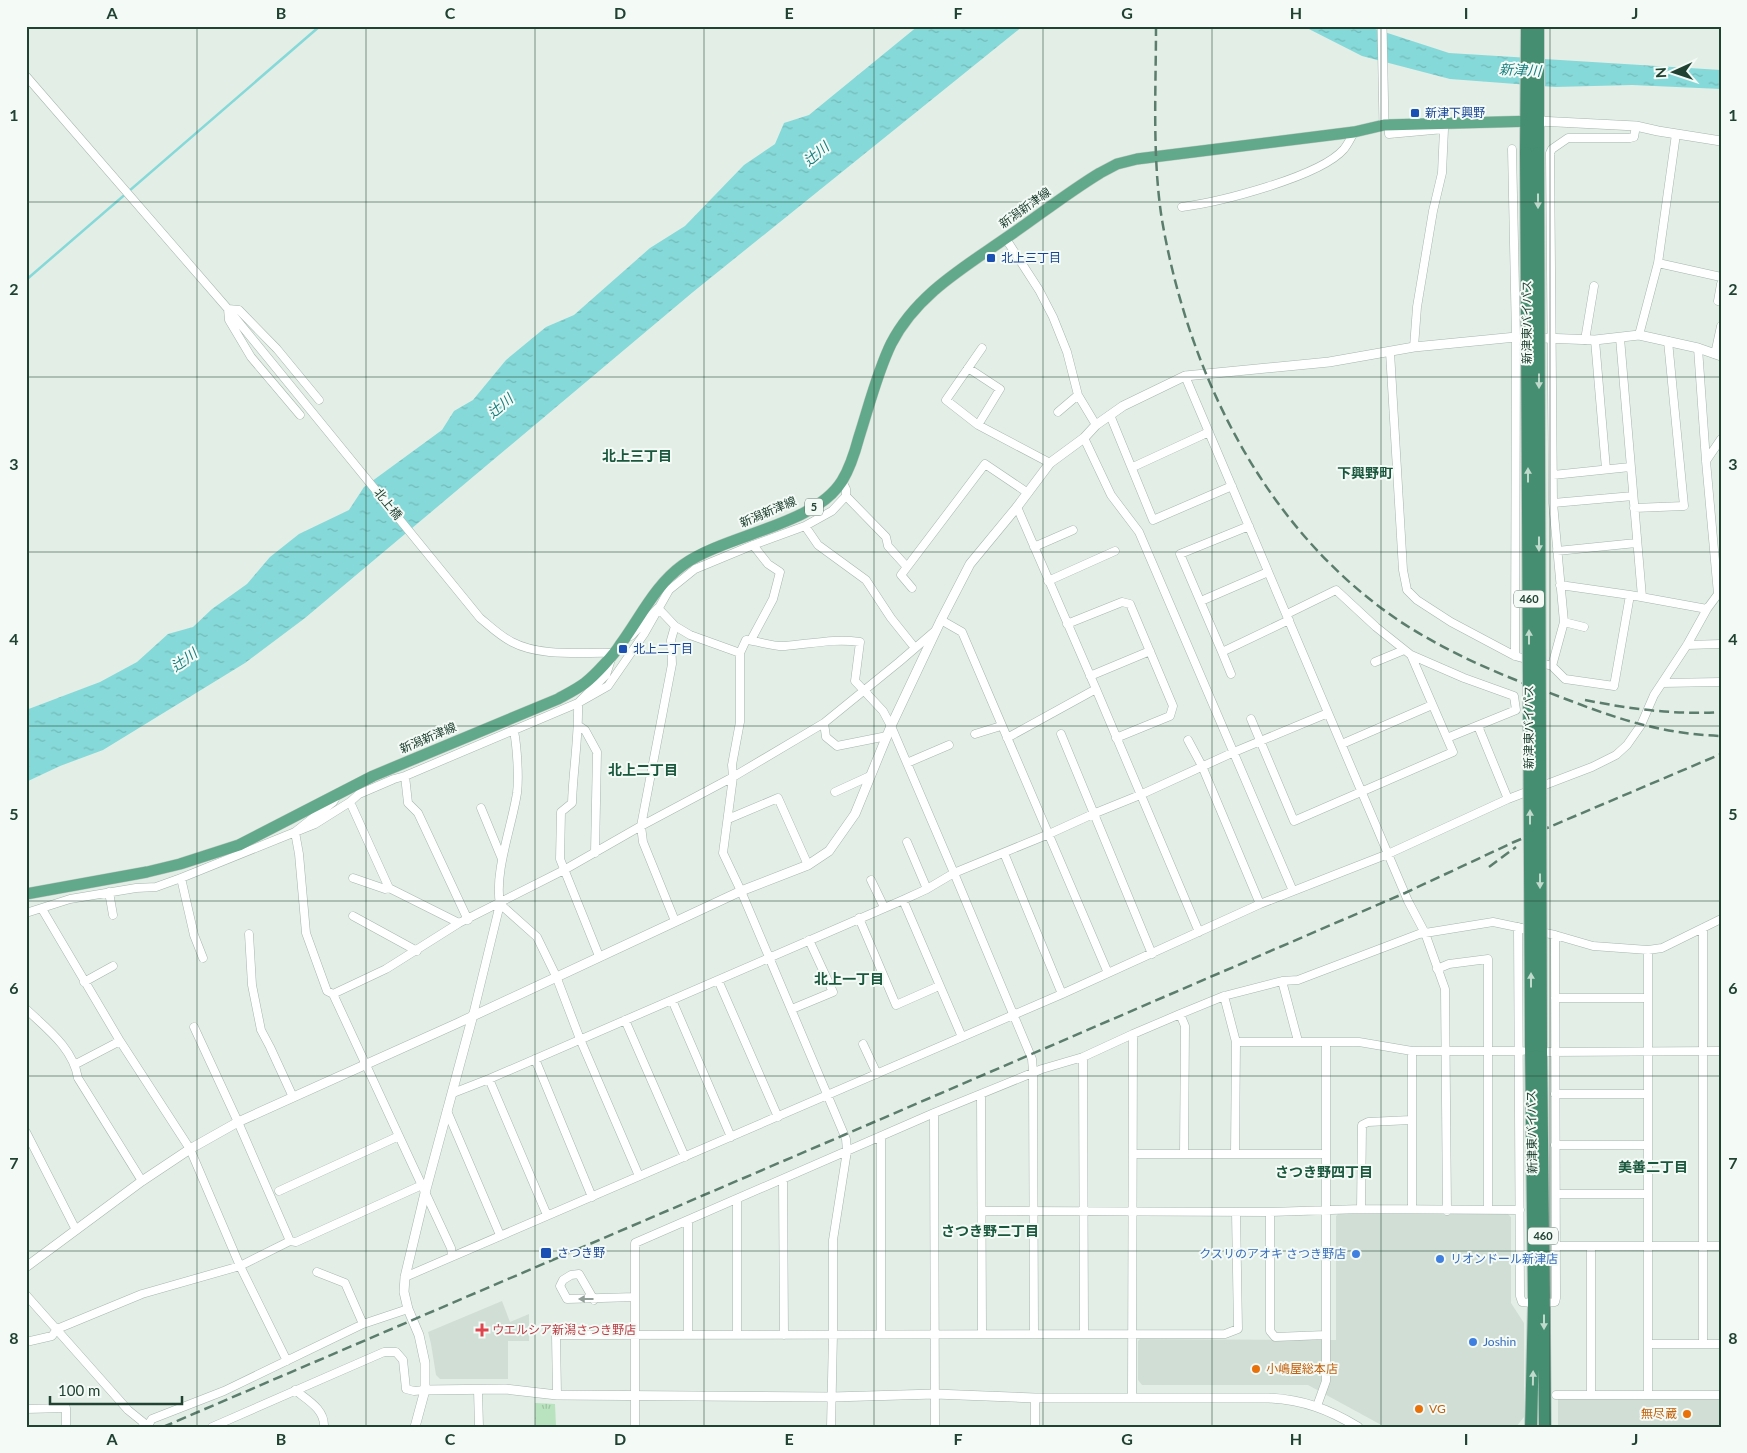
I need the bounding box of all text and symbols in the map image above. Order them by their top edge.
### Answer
text: A [105,3,118,22]
text: B [276,3,286,22]
text: C [445,3,456,22]
text: D [614,3,626,22]
text: E [784,3,794,22]
text: F [953,3,963,22]
text: G [1121,3,1133,22]
text: H [1290,3,1302,22]
text: I [1464,3,1468,22]
text: J [1632,3,1638,22]
north arrow [1650,48,1700,98]
water label: 新津川 [1499,60,1543,79]
text: N [1652,67,1669,79]
text: 1 [9,105,19,124]
place label: 新津下興野 [1425,105,1485,120]
text: 1 [1728,105,1738,124]
marker: 新津下興野 [1409,107,1421,119]
water label: 辻川 [799,137,833,169]
street label: 新潟新津線 [996,184,1053,231]
one-way arrow [1534,194,1542,210]
place label: 北上三丁目 [1001,250,1061,265]
marker: 北上三丁目 [985,252,997,264]
text: 2 [9,279,19,298]
text: 2 [1728,279,1738,298]
street label: 新津東バイパス [1519,280,1534,364]
one-way arrow [1535,374,1543,390]
water label: 辻川 [483,389,517,421]
district label: 北上三丁目 [602,447,672,464]
text: 3 [9,454,19,473]
text: 3 [1728,454,1738,473]
district label: 下興野町 [1337,464,1393,481]
one-way arrow [1524,466,1532,482]
street label: 北上橋 [371,485,406,522]
street label: 新潟新津線 [737,493,798,530]
road number: 5 [805,498,823,516]
one-way arrow [1535,536,1543,552]
road number: 460 [1514,590,1544,608]
text: 4 [9,629,19,648]
one-way arrow [1525,629,1533,645]
text: 4 [1728,629,1738,648]
place label: 北上二丁目 [633,641,693,656]
water label: 辻川 [167,643,202,675]
marker: 北上二丁目 [617,643,629,655]
street label: 新津東バイパス [1521,685,1536,769]
street label: 新潟新津線 [397,719,458,756]
district label: 北上二丁目 [608,761,678,778]
text: 5 [9,804,19,823]
text: 5 [1728,804,1738,823]
one-way arrow [1526,809,1534,825]
one-way arrow [1536,874,1544,890]
district label: 北上一丁目 [814,970,884,987]
one-way arrow [1527,971,1535,987]
text: 6 [9,978,19,997]
text: 6 [1728,978,1738,997]
street label: 新津東バイパス [1523,1090,1540,1174]
text: 7 [9,1153,19,1172]
text: 7 [1728,1153,1738,1172]
district label: 美善二丁目 [1618,1158,1688,1175]
district label: さつき野四丁目 [1275,1163,1373,1180]
district label: さつき野二丁目 [941,1222,1039,1239]
road number: 460 [1528,1228,1558,1244]
place label: さつき野 [557,1245,605,1260]
marker: さつき野 [539,1246,553,1260]
place label: クスリのアオキ さつき野店 [1199,1246,1346,1261]
marker: クスリのアオキ さつき野店 [1350,1248,1362,1260]
place label: リオンドール新津店 [1450,1251,1558,1266]
marker: リオンドール新津店 [1434,1253,1446,1265]
one-way arrow [578,1295,594,1303]
one-way arrow [1541,1314,1549,1330]
place label: ウエルシア新潟さつき野店 [492,1322,636,1337]
marker: ウエルシア新潟さつき野店 [476,1324,488,1336]
text: 8 [9,1328,19,1347]
text: 8 [1728,1328,1738,1347]
place label: Joshin [1483,1334,1516,1349]
marker: Joshin [1467,1336,1479,1348]
place label: 小嶋屋総本店 [1266,1361,1338,1376]
marker: 小嶋屋総本店 [1250,1363,1262,1375]
one-way arrow [1529,1370,1537,1386]
scale bar [50,1373,182,1405]
text: 100 m [58,1381,100,1399]
place label: VG [1429,1401,1446,1416]
marker: VG [1413,1403,1425,1415]
place label: 無尽蔵 [1641,1406,1677,1421]
marker: 無尽蔵 [1681,1408,1693,1420]
text: A [105,1429,118,1448]
text: B [276,1429,286,1448]
text: C [445,1429,456,1448]
text: D [614,1429,626,1448]
text: E [784,1429,794,1448]
text: F [953,1429,963,1448]
text: G [1121,1429,1133,1448]
text: H [1290,1429,1302,1448]
text: I [1464,1429,1468,1448]
text: J [1632,1429,1638,1448]

